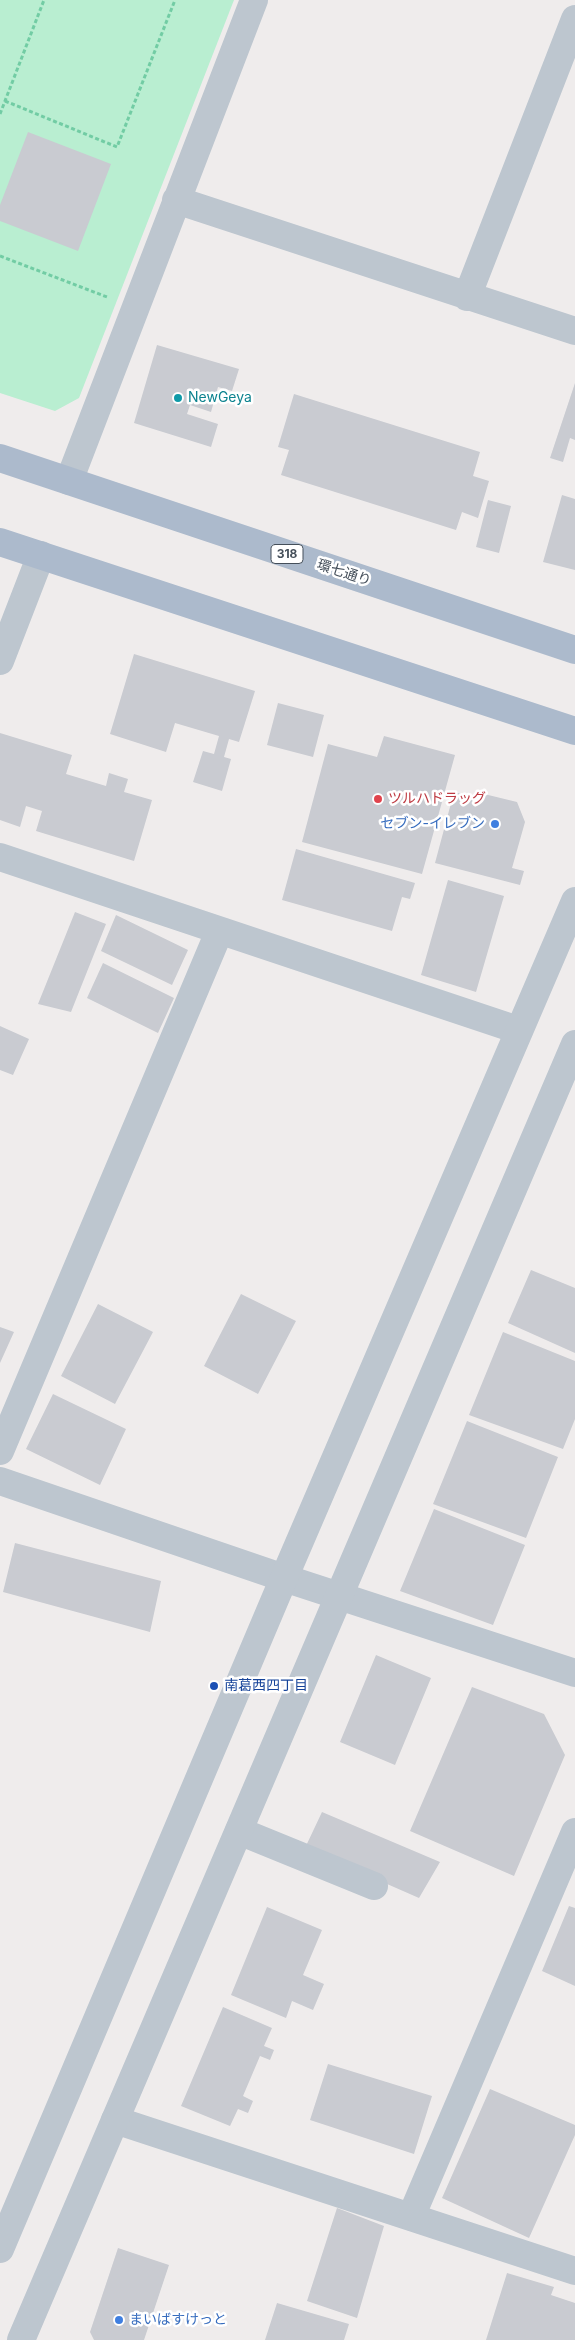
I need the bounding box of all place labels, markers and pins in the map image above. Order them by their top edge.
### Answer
place label: NewGeya [188,390,252,406]
marker: NewGeya [172,392,184,404]
place label: ツルハドラッグ [388,791,486,807]
marker: ツルハドラッグ [372,793,384,805]
place label: セブン-イレブン [381,816,485,832]
marker: セブン-イレブン [489,818,501,830]
place label: 南葛西四丁目 [224,1678,308,1694]
marker: 南葛西四丁目 [208,1680,220,1692]
place label: まいばすけっと [129,2312,227,2328]
marker: まいばすけっと [113,2314,125,2326]

